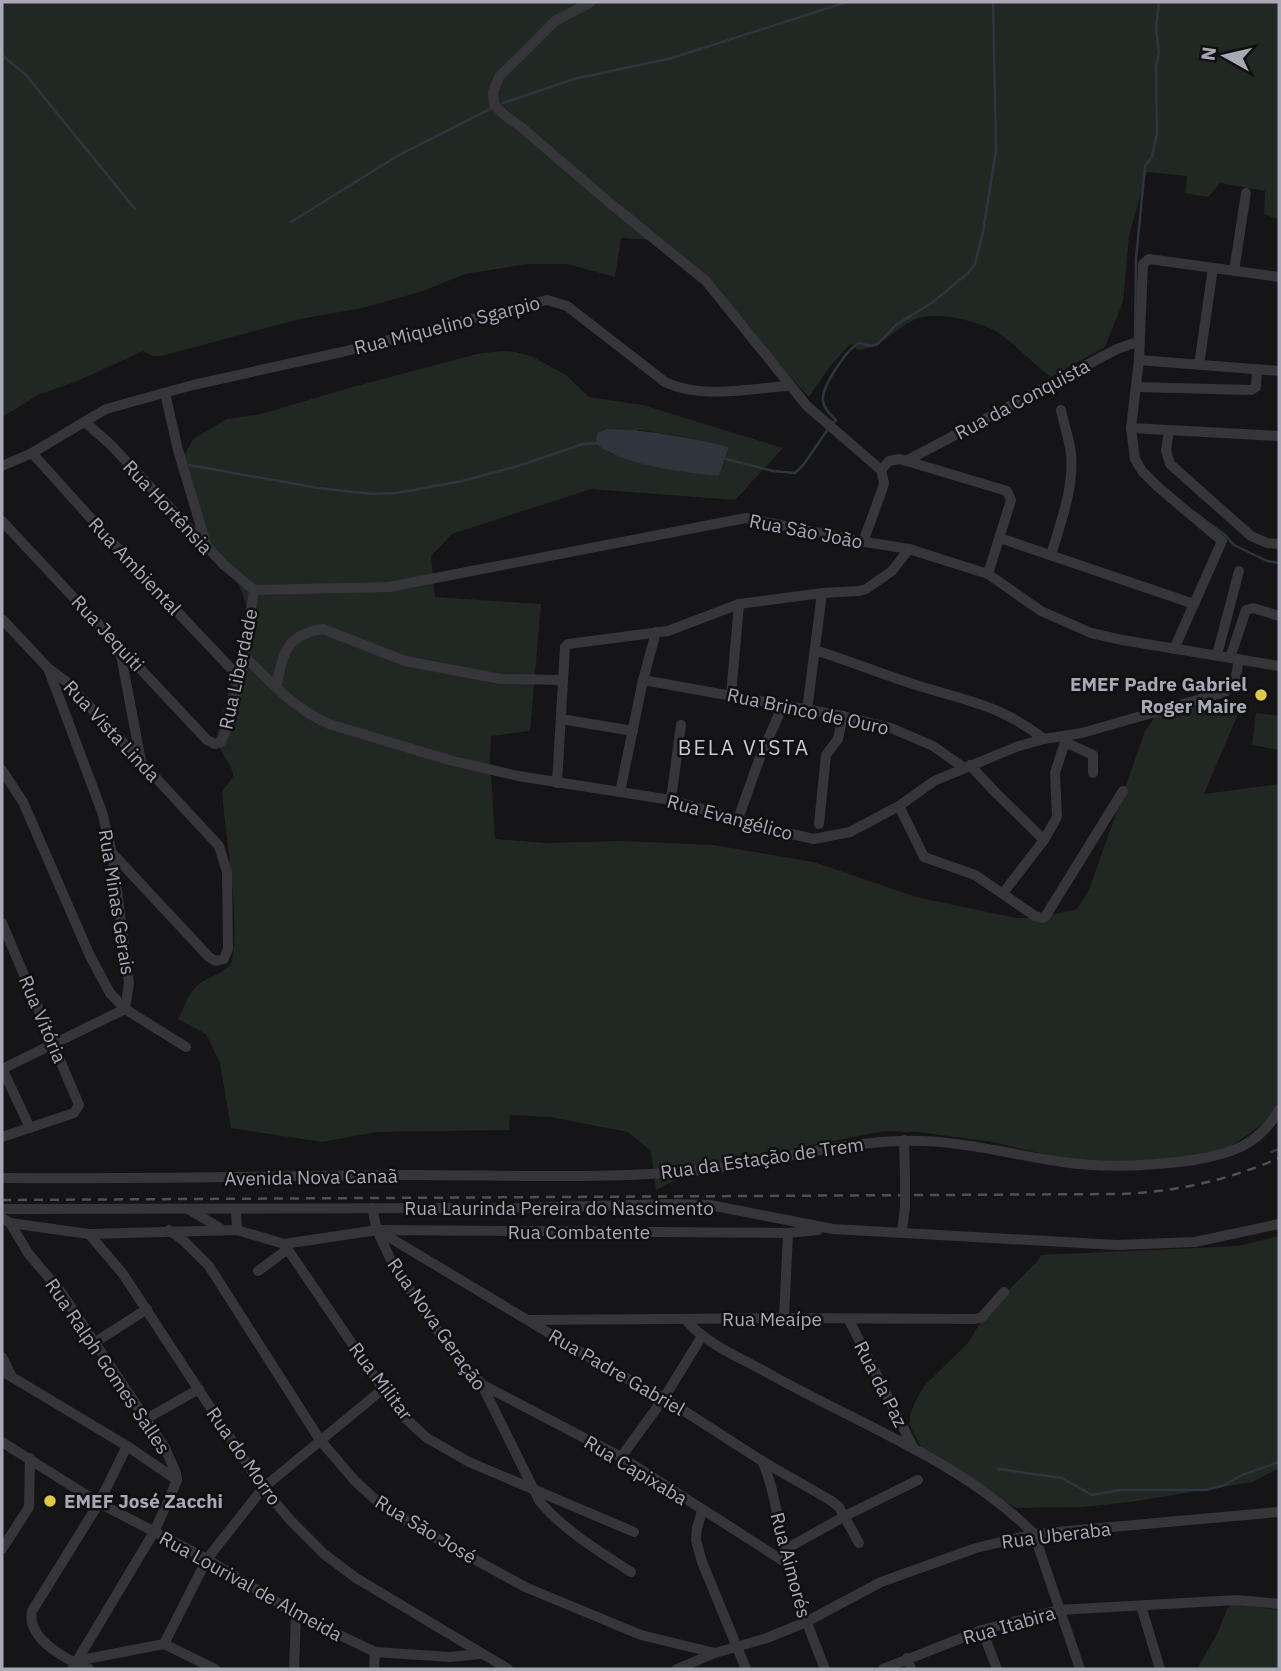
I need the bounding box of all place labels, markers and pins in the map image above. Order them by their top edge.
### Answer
place label: EMEF Padre Gabriel Roger Maire [1070,672,1247,718]
marker: EMEF Padre Gabriel Roger Maire [1253,687,1269,703]
place label: EMEF José Zacchi [64,1489,223,1513]
marker: EMEF José Zacchi [42,1493,58,1509]

